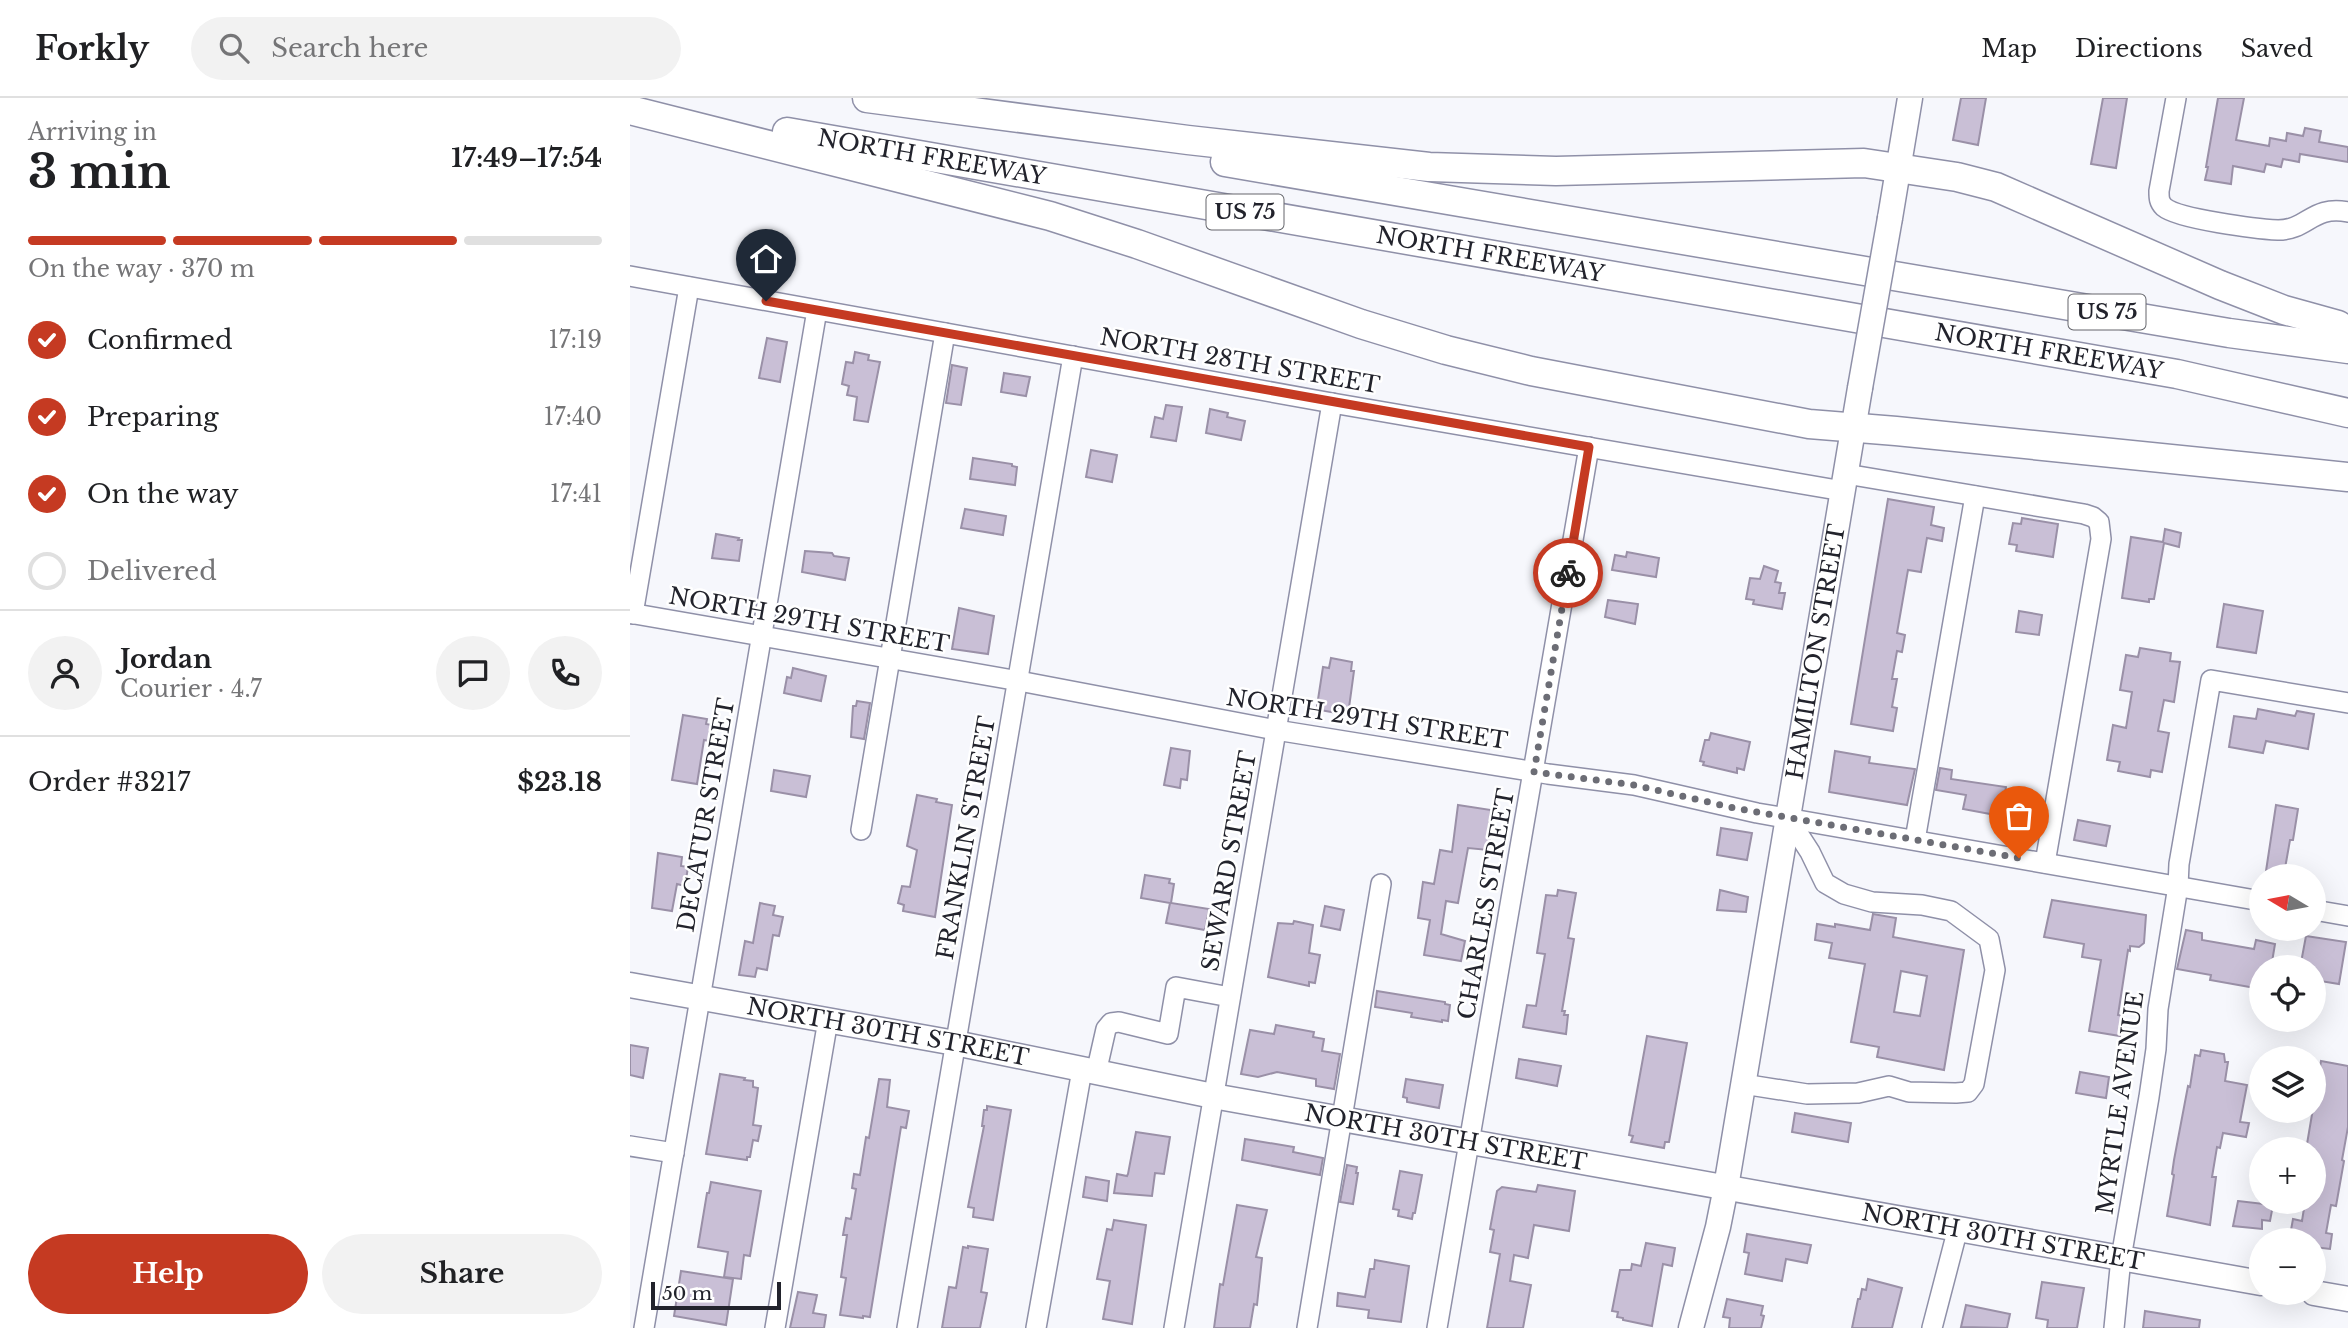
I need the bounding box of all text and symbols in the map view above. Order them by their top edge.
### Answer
search box [191,17,681,80]
text: Forkly [35,28,149,69]
icon: search [215,29,253,67]
text: Search here [271,32,428,64]
text: Map [1981,34,2037,63]
text: Directions [2075,34,2203,63]
text: Saved [2241,34,2313,63]
text: Arriving in [28,118,157,146]
street label: NORTH FREEWAY [816,124,1048,191]
text: 17:49–17:54 [451,142,602,174]
text: 3 min [28,143,170,200]
road number: US 75 [1206,194,1284,230]
street label: NORTH FREEWAY [1374,221,1607,288]
pin [736,229,796,301]
icon: home [747,240,785,278]
text: On the way · 370 m [28,255,255,283]
road number: US 75 [2068,294,2146,330]
street label: NORTH FREEWAY [1933,318,2165,385]
icon: check [28,321,66,359]
street label: NORTH 28TH STREET [1098,323,1383,399]
text: Confirmed [87,324,232,356]
text: 17:19 [549,326,602,354]
icon: check [28,398,66,436]
text: Preparing [87,401,219,433]
text: 17:40 [544,403,602,431]
icon: check [28,475,66,513]
text: On the way [87,478,239,510]
text: 17:41 [550,480,602,508]
street label: HAMILTON STREET [1781,522,1851,781]
courier [1533,538,1603,608]
icon: bike [1549,554,1587,592]
text: Delivered [87,555,217,587]
street label: NORTH 29TH STREET [667,582,952,659]
button: person [28,636,102,710]
button: chat [436,636,510,710]
button: phone [528,636,602,710]
text: Jordan [120,643,212,675]
text: Courier · 4.7 [120,675,262,703]
street label: NORTH 29TH STREET [1224,683,1510,755]
street label: DECATUR STREET [672,696,740,934]
street label: FRANKLIN STREET [931,714,1001,962]
street label: SEWARD STREET [1196,748,1262,973]
text: Order #3217 [28,766,190,798]
text: $23.18 [517,766,602,798]
street label: CHARLES STREET [1452,786,1520,1021]
pin [1989,786,2049,858]
icon: bag [2000,797,2038,835]
north arrow [2249,864,2326,942]
map controls [2249,864,2326,1305]
button: locate [2249,955,2326,1032]
street label: MYRTLE AVENUE [2090,990,2150,1216]
street label: NORTH 30TH STREET [745,992,1032,1072]
button: layers [2249,1046,2326,1123]
street label: NORTH 30TH STREET [1303,1099,1590,1177]
button: + [2249,1137,2326,1214]
street label: NORTH 30TH STREET [1860,1198,2147,1276]
button: − [2249,1228,2326,1305]
button: Help [28,1234,308,1314]
button: Share [322,1234,602,1314]
scale bar [651,1279,780,1311]
text: 50 m [662,1282,712,1305]

